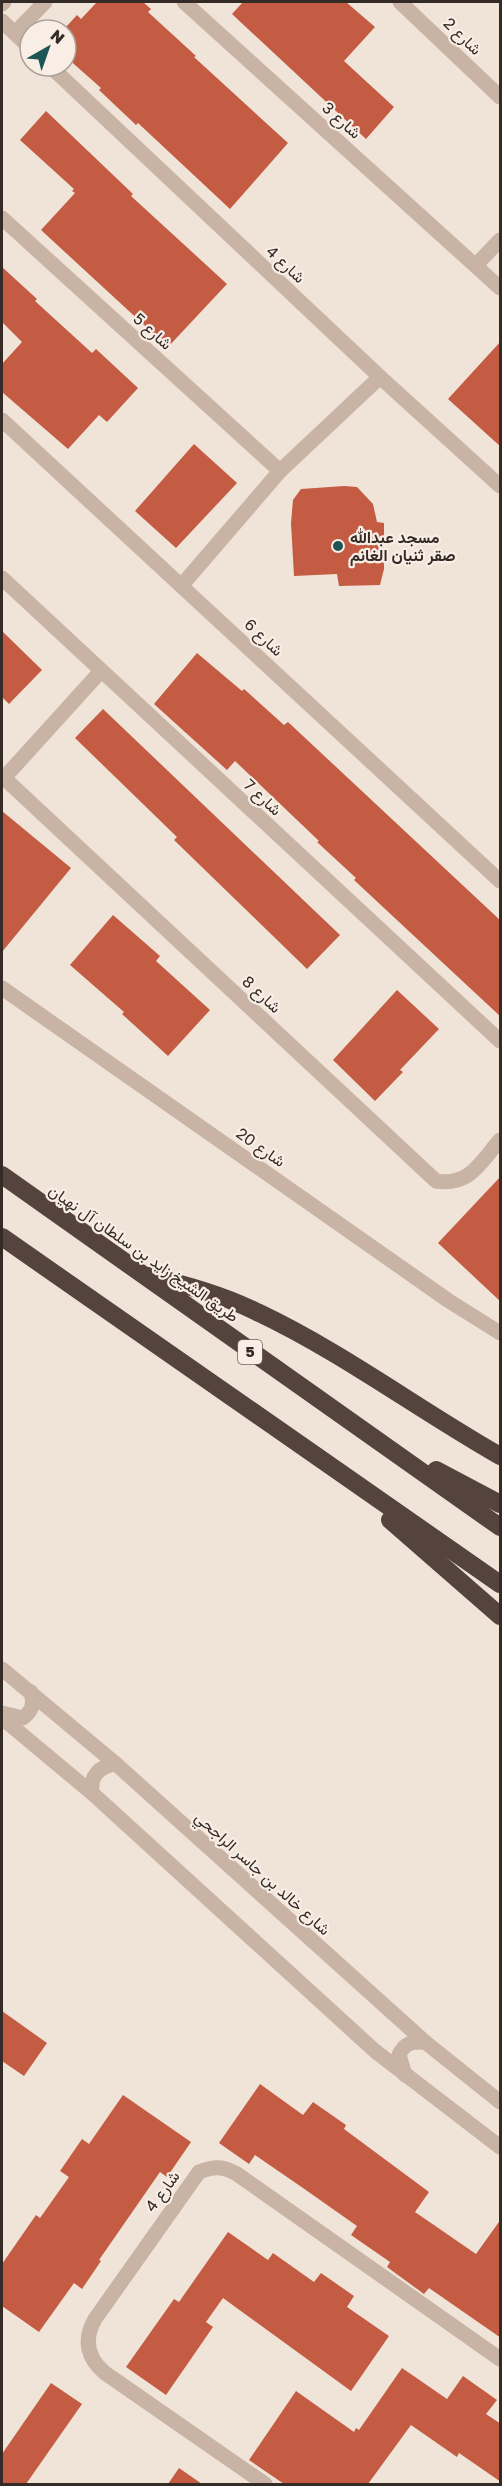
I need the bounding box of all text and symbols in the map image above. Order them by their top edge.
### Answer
street label: شارع 2 [438,13,486,60]
north arrow [18,18,78,78]
text: N [47,25,69,48]
street label: شارع 3 [317,97,366,144]
street label: شارع 4 [261,241,310,288]
street label: شارع 5 [128,308,177,355]
place label: مسجد عبدالله صقر ثنيان الغانم [350,527,456,566]
marker: مسجد عبدالله صقر ثنيان الغانم [331,539,345,553]
street label: شارع 6 [239,614,288,661]
street label: شارع 7 [238,774,286,821]
street label: شارع 8 [237,971,286,1018]
street label: شارع 20 [231,1123,289,1173]
street label: طريق الشيخ زايد بن سلطان آل نهيان [44,1180,243,1328]
road number: 5 [238,1340,262,1364]
street label: شارع خالد بن جاسر الراجحي [188,1807,335,1942]
street label: شارع 4 [140,2167,185,2217]

